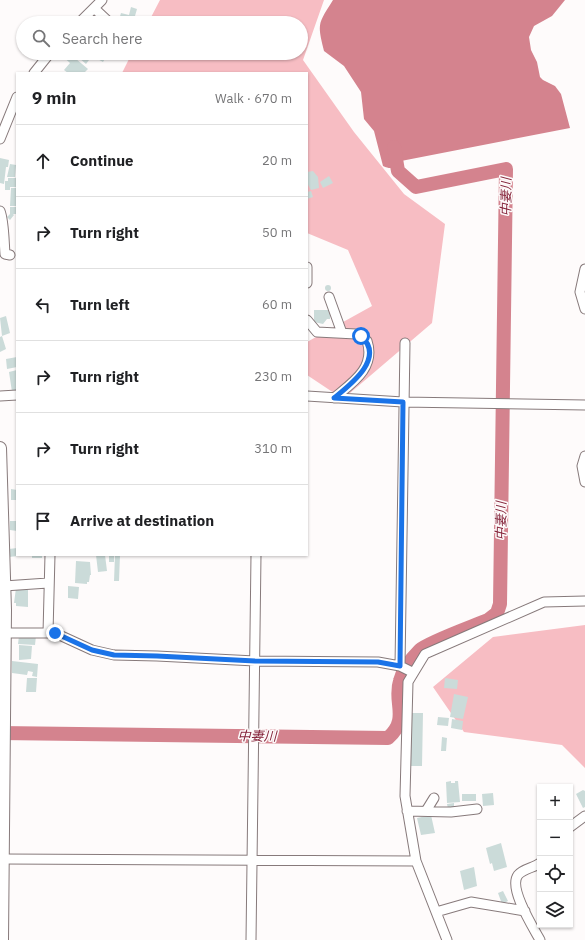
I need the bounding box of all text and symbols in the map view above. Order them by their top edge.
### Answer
search box [16,16,308,60]
icon: search [30,27,52,49]
text: Search here [62,29,142,48]
text: 9 min [32,87,76,109]
text: Walk · 670 m [215,90,292,107]
icon: ahead [32,150,54,172]
text: Continue [70,151,134,170]
text: 20 m [262,152,292,169]
water label: 中妻川 [497,175,515,217]
icon: right [32,222,54,244]
text: Turn right [70,223,139,242]
text: 50 m [262,224,292,241]
icon: left [32,294,54,316]
text: Turn left [70,295,130,314]
text: 60 m [262,296,292,313]
route start [352,327,370,345]
icon: right [32,366,54,388]
text: Turn right [70,367,139,386]
text: 230 m [254,368,292,385]
icon: right [32,438,54,460]
text: Turn right [70,439,139,458]
text: 310 m [254,440,292,457]
water label: 中妻川 [492,499,510,541]
icon: arrive [32,510,54,532]
text: Arrive at destination [70,511,214,530]
route end [46,624,64,642]
water label: 中妻川 [237,727,279,745]
map controls [537,784,573,928]
button: + [537,784,573,820]
button: − [537,820,573,856]
button: locate [537,856,573,892]
button: layers [537,892,573,928]

